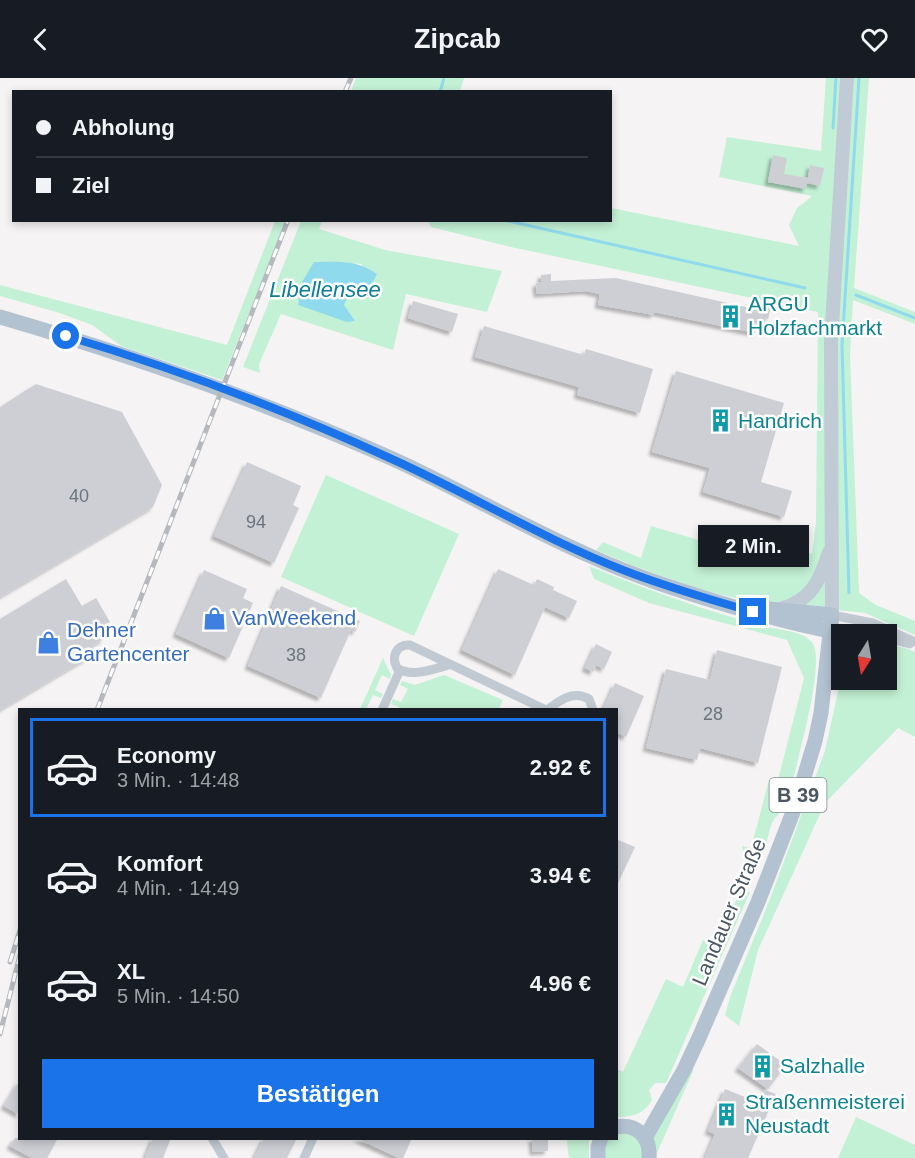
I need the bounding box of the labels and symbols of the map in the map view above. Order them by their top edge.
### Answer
water label: Libellensee [269,277,381,302]
place label: ARGU Holzfachmarkt [748,292,882,339]
building icon: ARGU Holzfachmarkt [717,303,743,329]
route start [52,322,79,349]
building icon: Handrich [707,408,733,434]
place label: Handrich [738,409,822,432]
house number: 40 [69,486,89,506]
house number: 94 [246,512,266,532]
callout: 2 Min. [698,525,808,567]
route end [739,598,766,625]
shop icon: VanWeekend [201,605,227,631]
place label: VanWeekend [232,606,356,629]
place label: Dehner Gartencenter [67,618,190,665]
north arrow [831,624,897,690]
shop icon: Dehner Gartencenter [36,629,62,655]
house number: 38 [286,645,306,665]
house number: 28 [703,704,723,724]
road number: B 39 [770,778,826,812]
street label: Landauer Straße [687,835,770,989]
building icon: Salzhalle [749,1053,775,1079]
place label: Salzhalle [780,1054,865,1077]
place label: Straßenmeisterei Neustadt [745,1090,905,1137]
building icon: Straßenmeisterei Neustadt [714,1101,740,1127]

